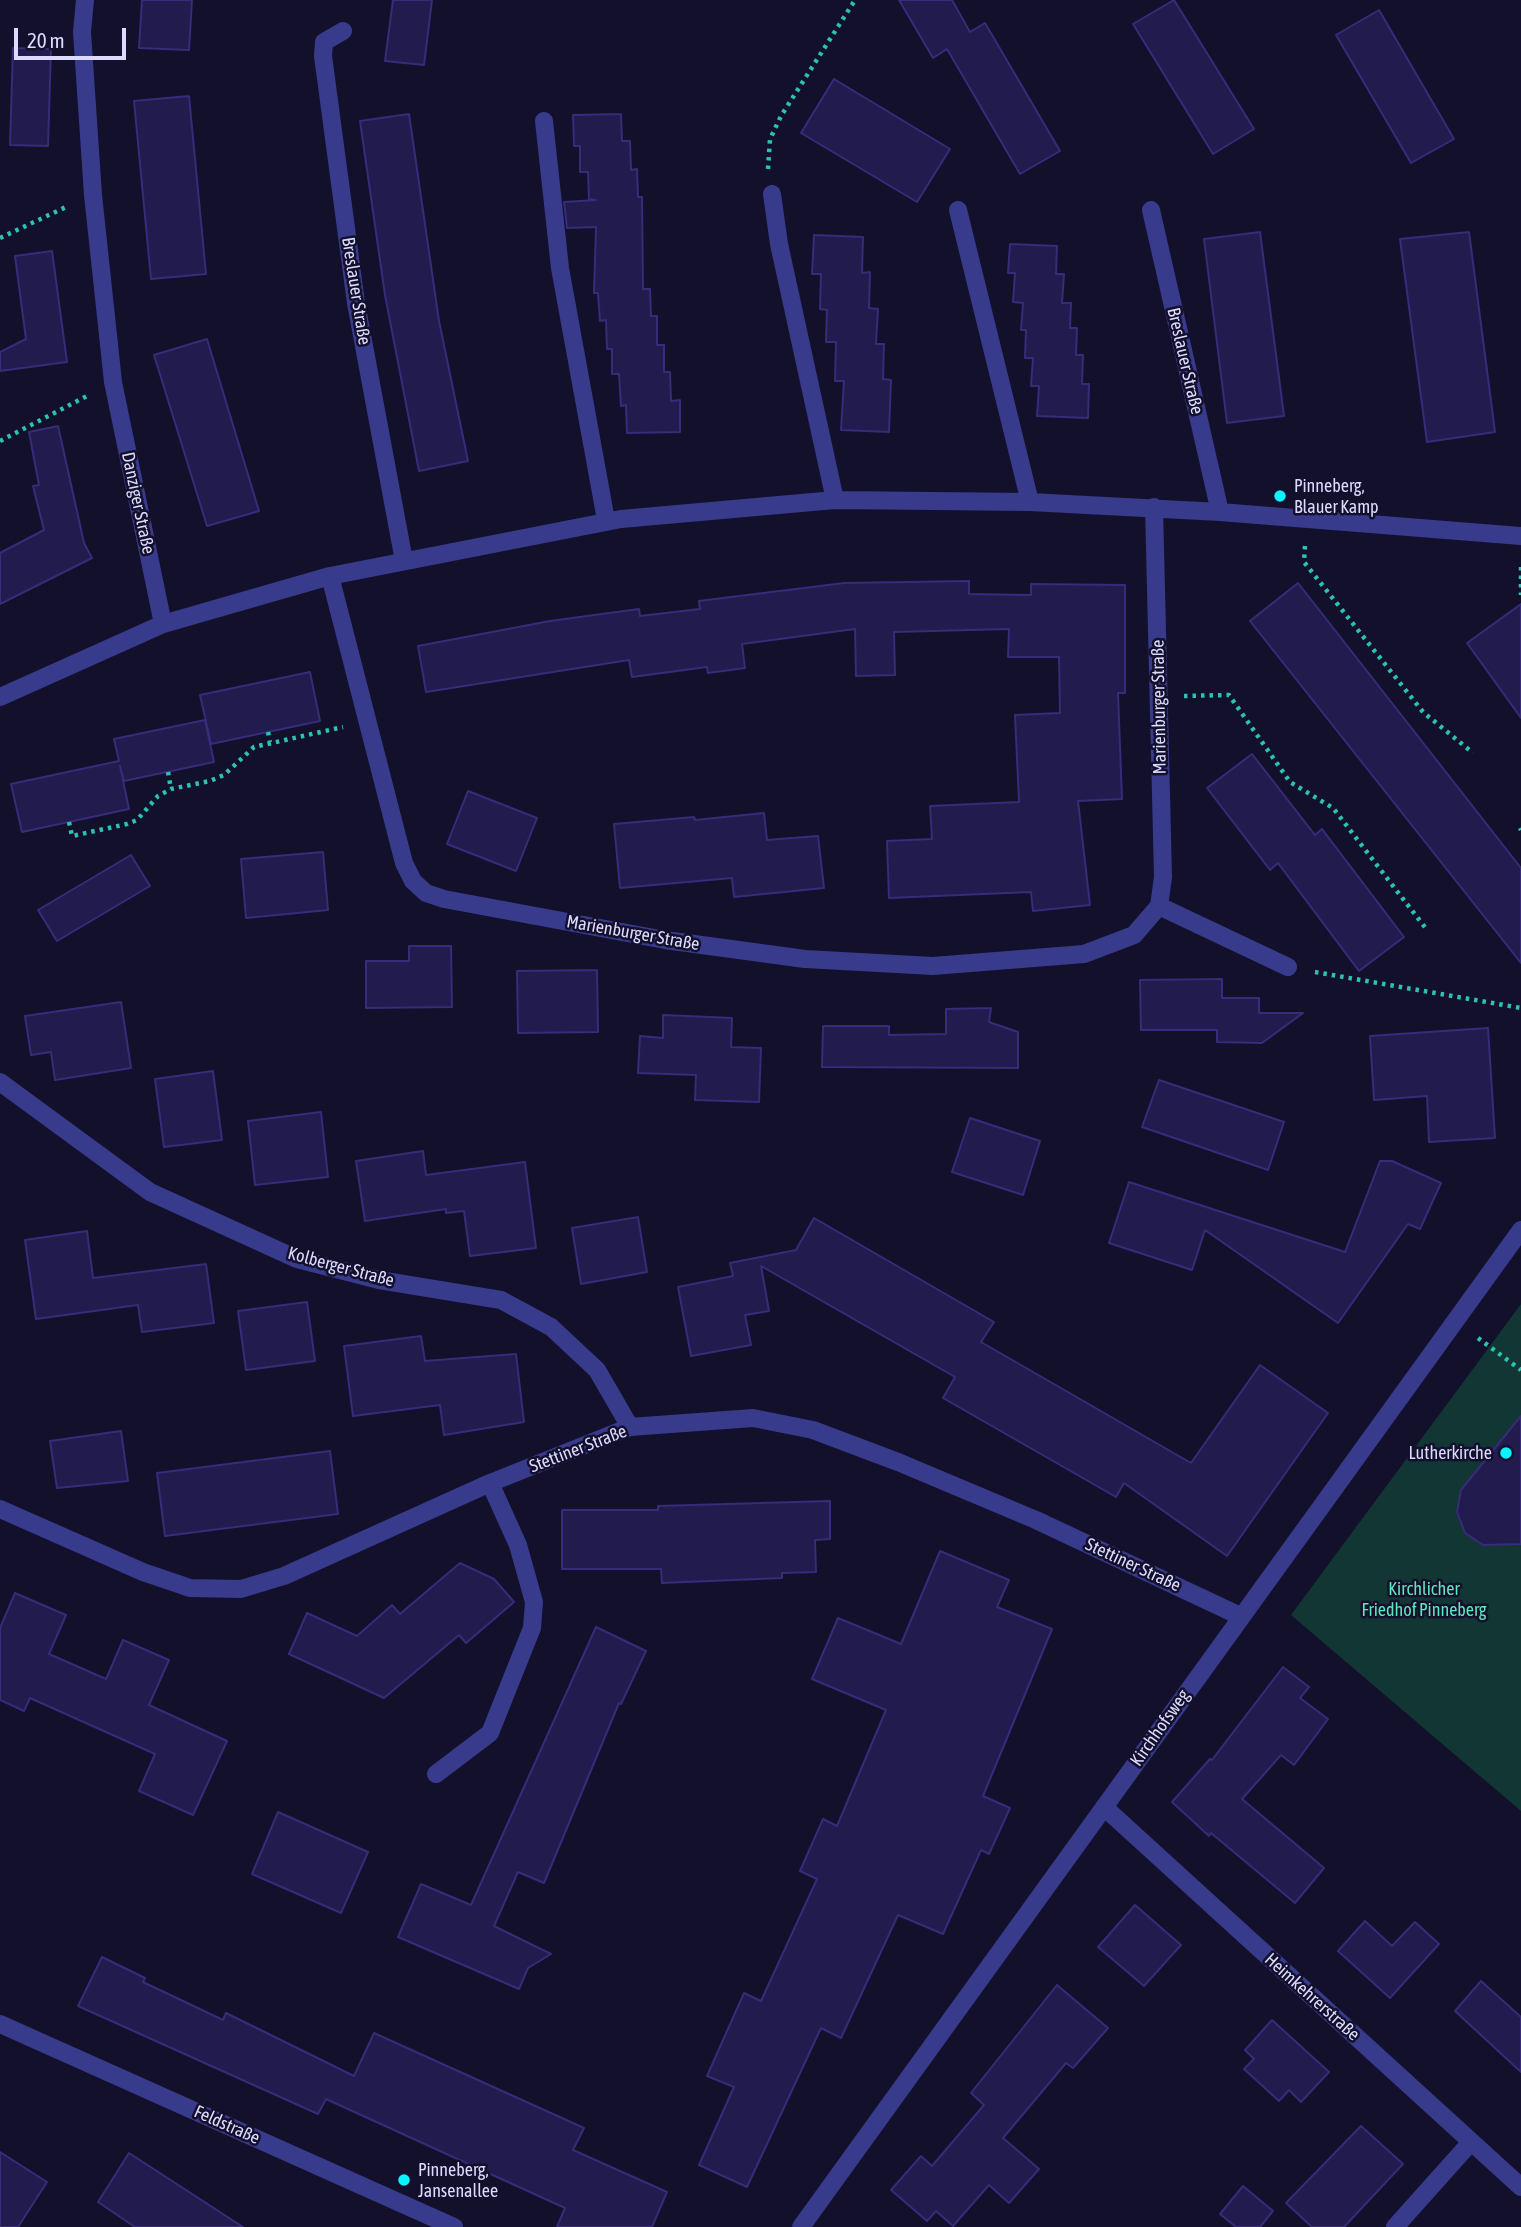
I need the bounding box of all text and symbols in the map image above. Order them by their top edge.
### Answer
scale bar [18,14,130,58]
text: 20 m [27,28,65,52]
street label: Breslauer Straße [337,236,375,346]
street label: Breslauer Straße [1162,306,1208,416]
street label: Danziger Straße [117,450,159,556]
place label: Pinneberg, Blauer Kamp [1294,475,1379,518]
marker: Pinneberg, Blauer Kamp [1272,488,1288,504]
street label: Marienburger Straße [1147,639,1171,775]
street label: Marienburger Straße [565,911,701,955]
street label: Kolberger Straße [285,1242,397,1292]
street label: Stettiner Straße [526,1421,630,1477]
place label: Lutherkirche [1409,1442,1492,1464]
marker: Lutherkirche [1498,1445,1514,1461]
street label: Stettiner Straße [1082,1534,1184,1596]
park label: Kirchlicher Friedhof Pinneberg [1361,1578,1487,1620]
street label: Kirchhofsweg [1126,1685,1194,1771]
street label: Heimkehrerstraße [1260,1949,1364,2045]
street label: Feldstraße [191,2101,263,2149]
place label: Pinneberg, Jansenallee [418,2159,498,2202]
marker: Pinneberg, Jansenallee [396,2172,412,2188]

